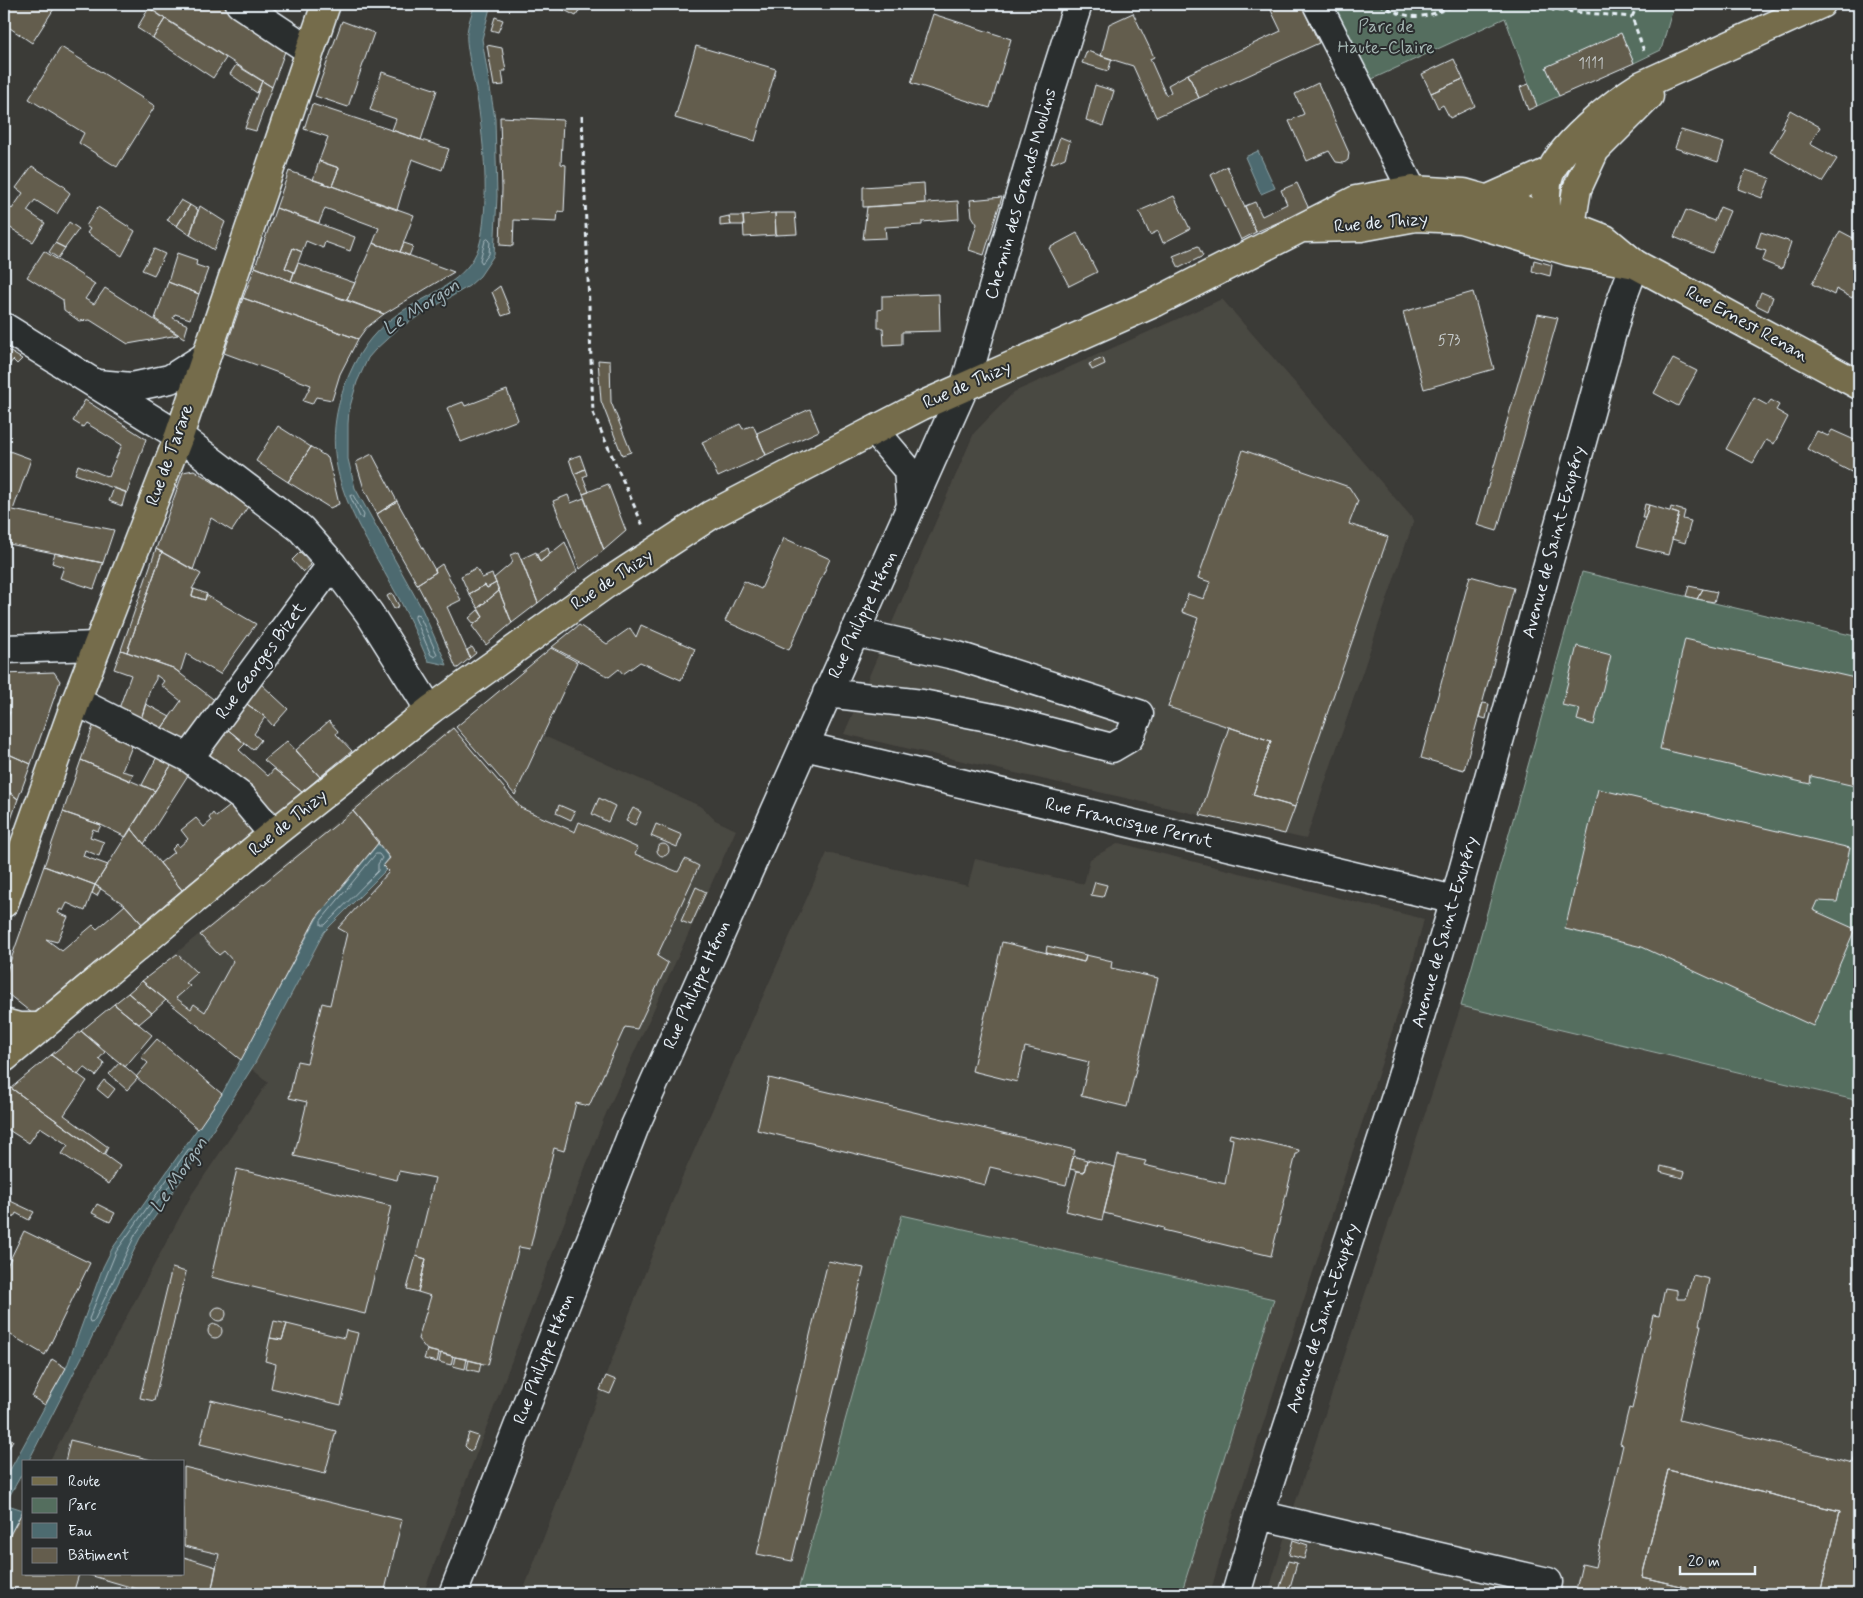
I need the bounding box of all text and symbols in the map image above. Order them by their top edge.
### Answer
park label: Parc de Haute-Claire [1338,15,1434,60]
house number: 1111 [1578,54,1604,74]
street label: Chemin des Grands Moulins [979,86,1063,302]
street label: Rue de Thizy [1333,207,1429,239]
water label: Le Morgon [378,273,464,341]
street label: Rue Ernest Renan [1681,280,1813,368]
house number: 573 [1438,331,1460,351]
street label: Rue de Thizy [919,355,1015,415]
street label: Rue de Tarare [141,401,199,509]
street label: Avenue de Saint-Exupéry [1517,443,1591,641]
street label: Rue de Thizy [566,544,658,616]
street label: Rue Philippe Héron [823,547,903,683]
street label: Rue Georges Bizet [210,597,313,725]
street label: Rue de Thizy [244,784,332,862]
street label: Rue Francisque Perrut [1043,792,1216,854]
street label: Avenue de Saint-Exupéry [1406,833,1484,1031]
street label: Rue Philippe Héron [658,917,736,1053]
water label: Le Morgon [144,1132,214,1218]
street label: Avenue de Saint-Exupéry [1281,1220,1365,1416]
street label: Rue Philippe Héron [508,1290,580,1428]
legend [22,1460,185,1576]
text: Route [68,1472,101,1492]
text: Parc [68,1496,96,1516]
text: Eau [68,1522,92,1542]
scale bar [1680,1543,1756,1575]
text: Bâtiment [68,1546,129,1566]
text: 20 m [1688,1552,1720,1572]

